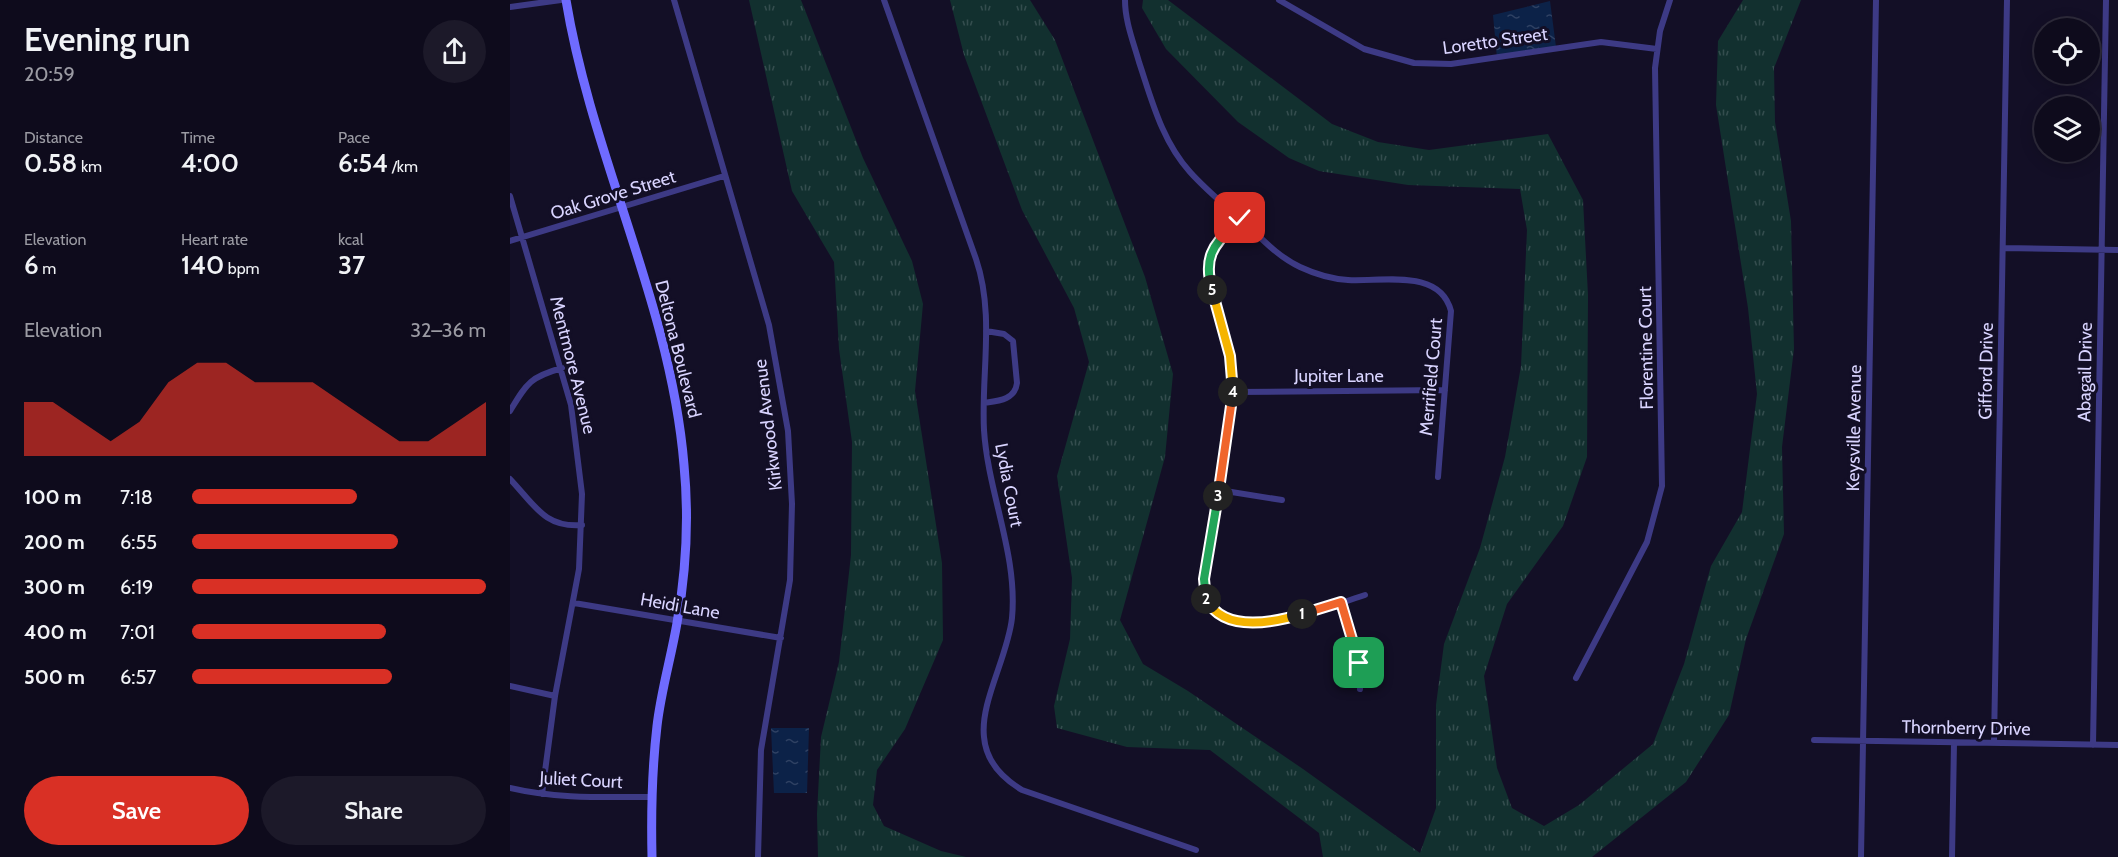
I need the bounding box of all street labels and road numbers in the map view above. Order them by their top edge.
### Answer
street label: Loretto Street [1441,23,1549,59]
street label: Oak Grove Street [548,165,678,225]
street label: Deltona Boulevard [650,278,706,420]
street label: Florentine Court [1634,286,1658,410]
street label: Mentmore Avenue [545,294,601,436]
street label: Merrifield Court [1415,317,1447,437]
street label: Gifford Drive [1974,322,1998,420]
street label: Abagail Drive [2073,322,2097,422]
street label: Kirkwood Avenue [749,358,787,492]
street label: Jupiter Lane [1293,365,1384,387]
street label: Keysville Avenue [1842,365,1866,491]
street label: Lydia Court [990,441,1028,529]
street label: Heidi Lane [639,588,721,624]
street label: Thornberry Drive [1901,716,2031,740]
street label: Juliet Court [538,767,623,793]

